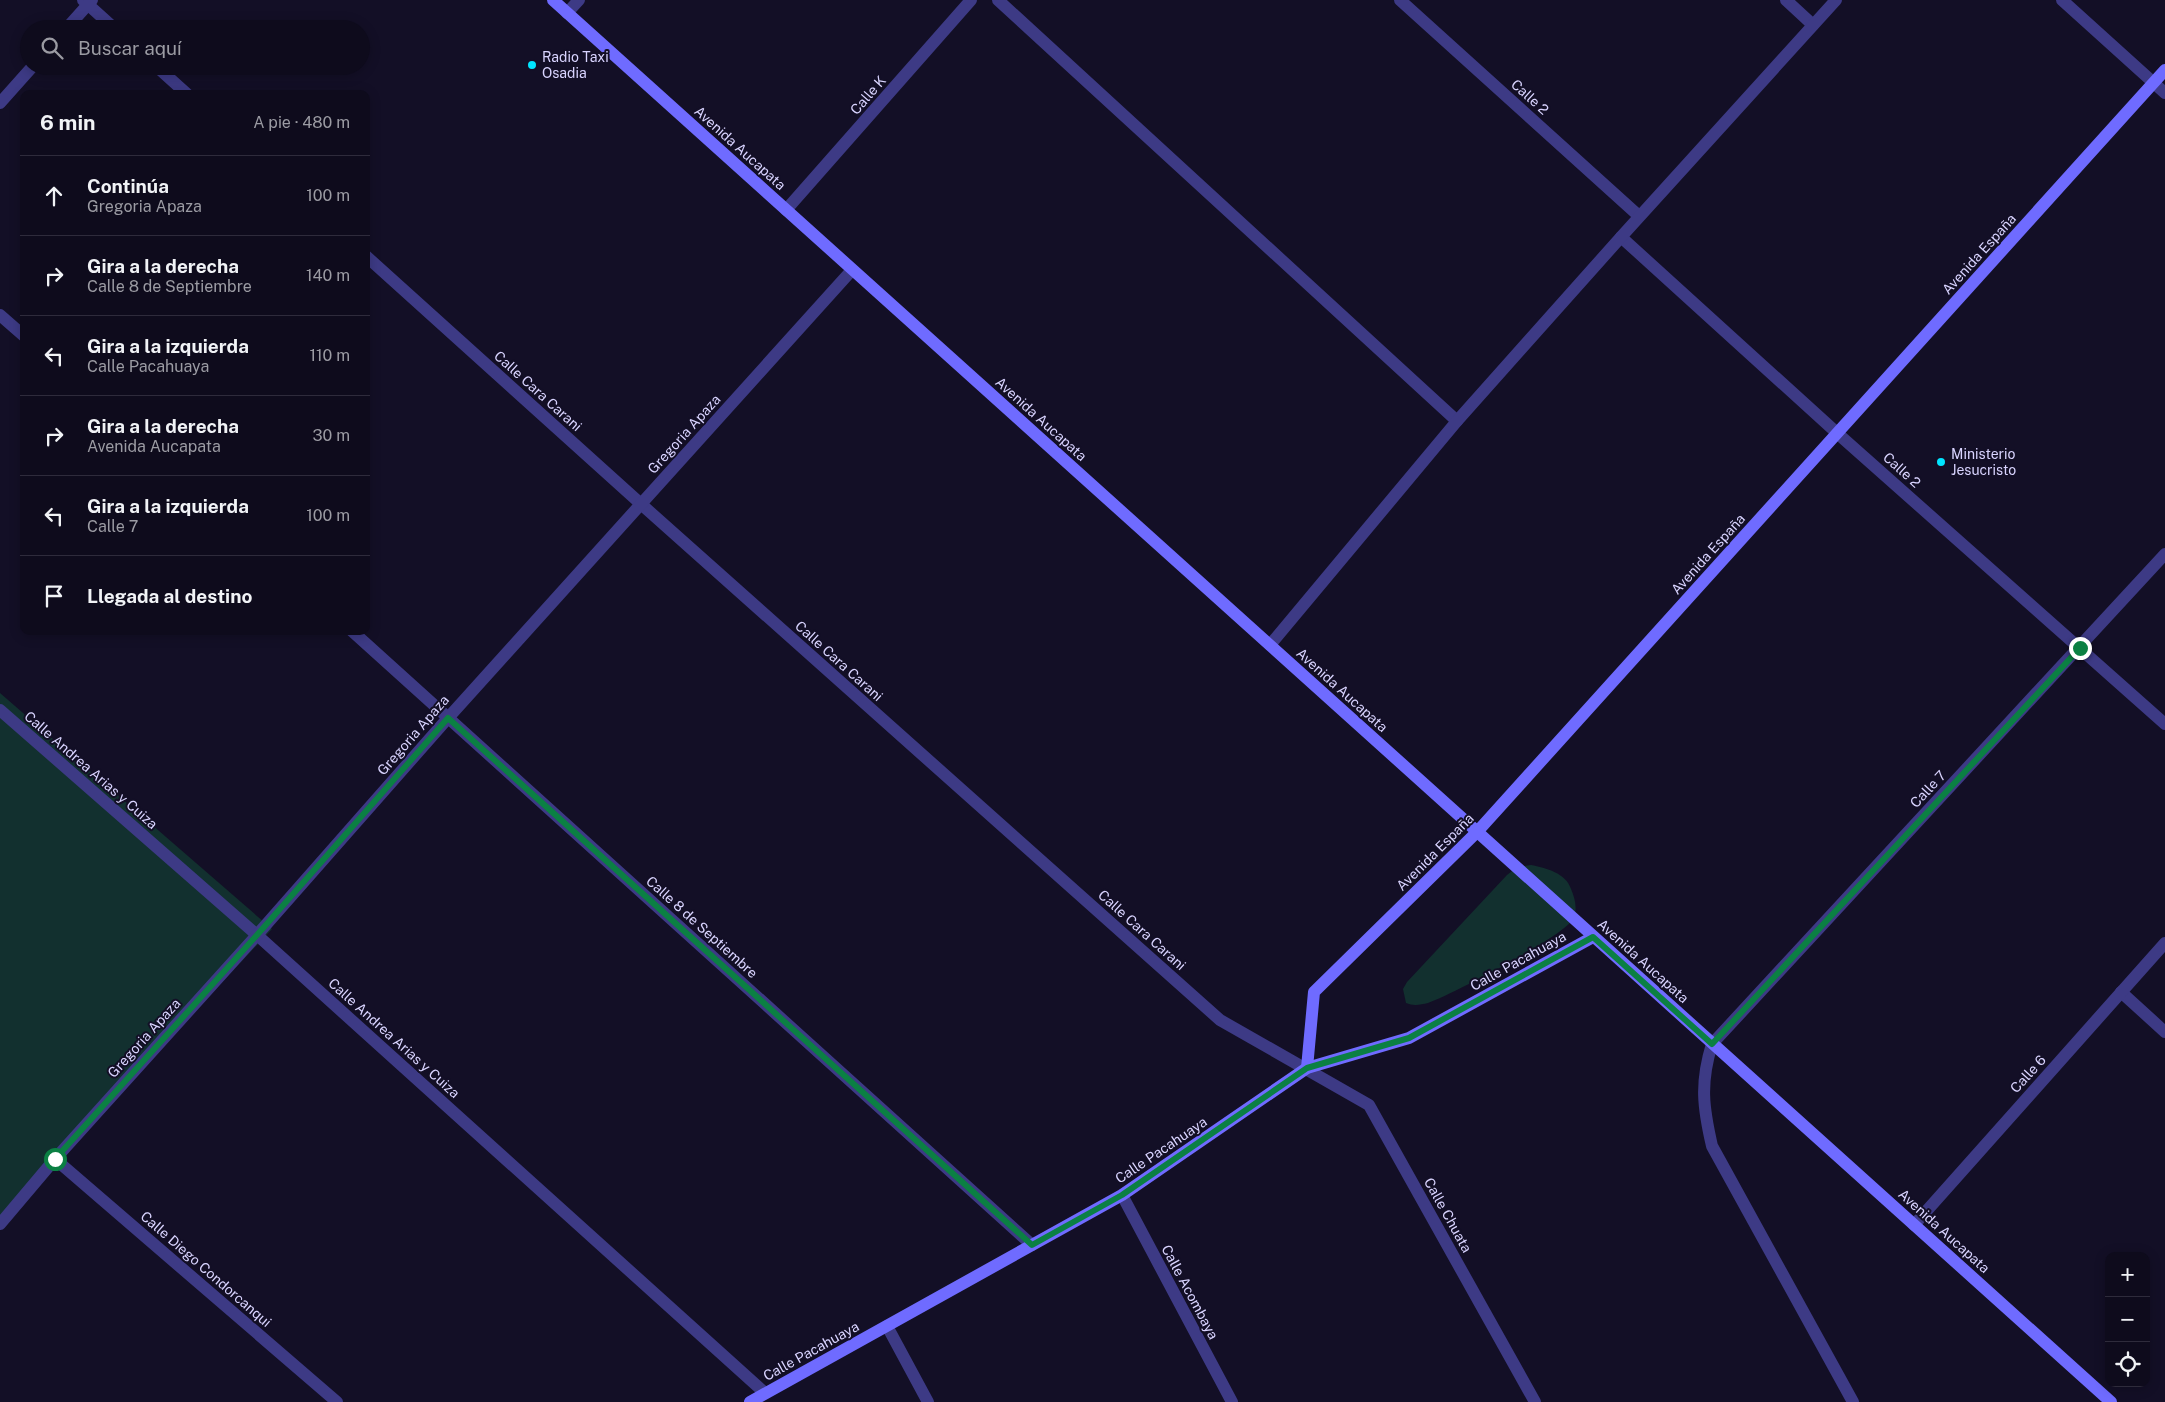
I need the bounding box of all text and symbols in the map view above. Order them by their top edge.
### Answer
search box [20,20,370,75]
icon: search [38,34,66,62]
text: Buscar aquí [78,37,182,59]
place label: Radio Taxi Osadia [542,49,609,81]
marker: Radio Taxi Osadia [526,59,538,71]
street label: Calle K [847,72,889,118]
street label: Calle 2 [1508,76,1552,118]
street label: Avenida Aucapata [691,103,789,193]
text: 6 min [40,110,96,135]
text: A pie · 480 m [253,113,350,132]
text: Continúa [87,175,169,197]
icon: ahead [40,182,68,210]
text: 100 m [306,186,350,205]
text: Gregoria Apaza [87,197,202,216]
street label: Avenida España [1939,211,2019,297]
text: Gira a la derecha [87,255,239,277]
icon: right [40,262,68,290]
text: 140 m [306,266,350,285]
text: Calle 8 de Septiembre [87,277,252,296]
text: Gira a la izquierda [87,335,249,357]
icon: left [40,342,68,370]
text: 110 m [309,346,350,365]
street label: Calle Cara Carani [491,348,585,434]
text: Calle Pacahuaya [87,357,209,376]
street label: Avenida Aucapata [992,374,1090,464]
street label: Gregoria Apaza [644,391,724,477]
text: Gira a la derecha [87,415,239,437]
icon: right [40,422,68,450]
text: 30 m [313,426,350,445]
text: Avenida Aucapata [87,437,221,456]
place label: Ministerio Jesucristo [1951,446,2016,478]
street label: Calle 2 [1880,449,1924,491]
marker: Ministerio Jesucristo [1935,456,1947,468]
text: Gira a la izquierda [87,495,249,517]
icon: left [40,502,68,530]
text: 100 m [306,506,350,525]
street label: Avenida España [1668,511,1748,597]
text: Calle 7 [87,517,138,536]
icon: arrive [40,582,68,610]
text: Llegada al destino [87,585,252,607]
street label: Calle Cara Carani [792,618,886,704]
route end [2069,637,2092,660]
street label: Avenida Aucapata [1293,645,1391,735]
street label: Gregoria Apaza [374,692,452,778]
street label: Calle Andrea Arias y Cuiza [21,708,161,832]
street label: Calle 7 [1907,767,1949,811]
street label: Avenida España [1393,810,1477,894]
street label: Calle 8 de Septiembre [643,873,761,981]
street label: Calle Cara Carani [1095,887,1189,973]
street label: Avenida Aucapata [1594,916,1692,1006]
street label: Calle Pacahuaya [1467,928,1569,994]
street label: Calle Andrea Arias y Cuiza [325,975,463,1101]
street label: Gregoria Apaza [104,995,184,1081]
street label: Calle 6 [2007,1052,2049,1096]
street label: Calle Pacahuaya [1112,1113,1210,1187]
route start [44,1148,67,1171]
street label: Calle Chuata [1421,1175,1475,1255]
street label: Avenida Aucapata [1895,1186,1993,1276]
street label: Calle Diego Condorcanqui [137,1208,275,1330]
street label: Calle Acombaya [1158,1242,1222,1342]
map controls [2105,1252,2150,1387]
button: + [2105,1252,2150,1297]
button: − [2105,1297,2150,1342]
street label: Calle Pacahuaya [760,1318,862,1384]
button: locate [2105,1342,2150,1387]

